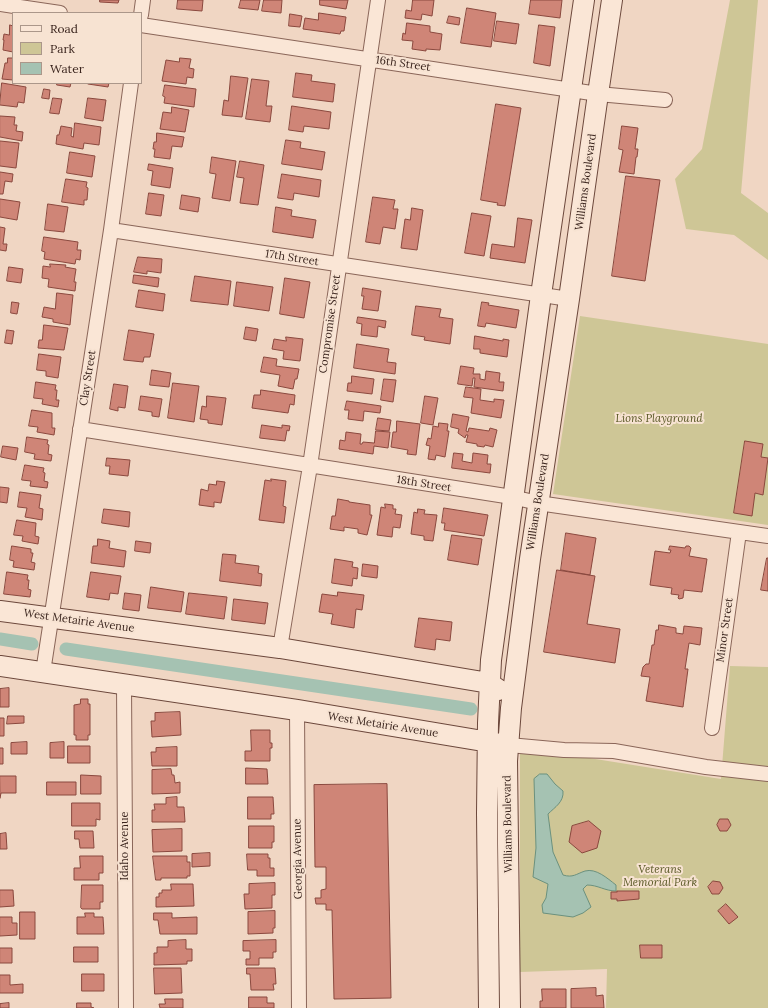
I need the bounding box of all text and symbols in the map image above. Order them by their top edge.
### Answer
legend [12,12,142,84]
text: Road [50,21,78,36]
text: Park [50,41,75,56]
street label: 16th Street [375,54,431,74]
text: Water [50,61,84,76]
street label: Williams Boulevard [573,133,599,231]
street label: 17th Street [264,247,320,269]
street label: Compromise Street [317,274,343,374]
street label: Clay Street [77,349,99,407]
park label: Lions Playground [616,412,702,426]
street label: Williams Boulevard [524,453,552,551]
street label: 18th Street [396,473,452,495]
street label: Minor Street [714,597,736,663]
street label: West Metairie Avenue [23,607,135,635]
street label: West Metairie Avenue [327,710,439,740]
street label: Williams Boulevard [501,775,515,873]
street label: Idaho Avenue [118,812,132,880]
street label: Georgia Avenue [291,819,305,899]
park label: Veterans Memorial Park [623,863,697,889]

